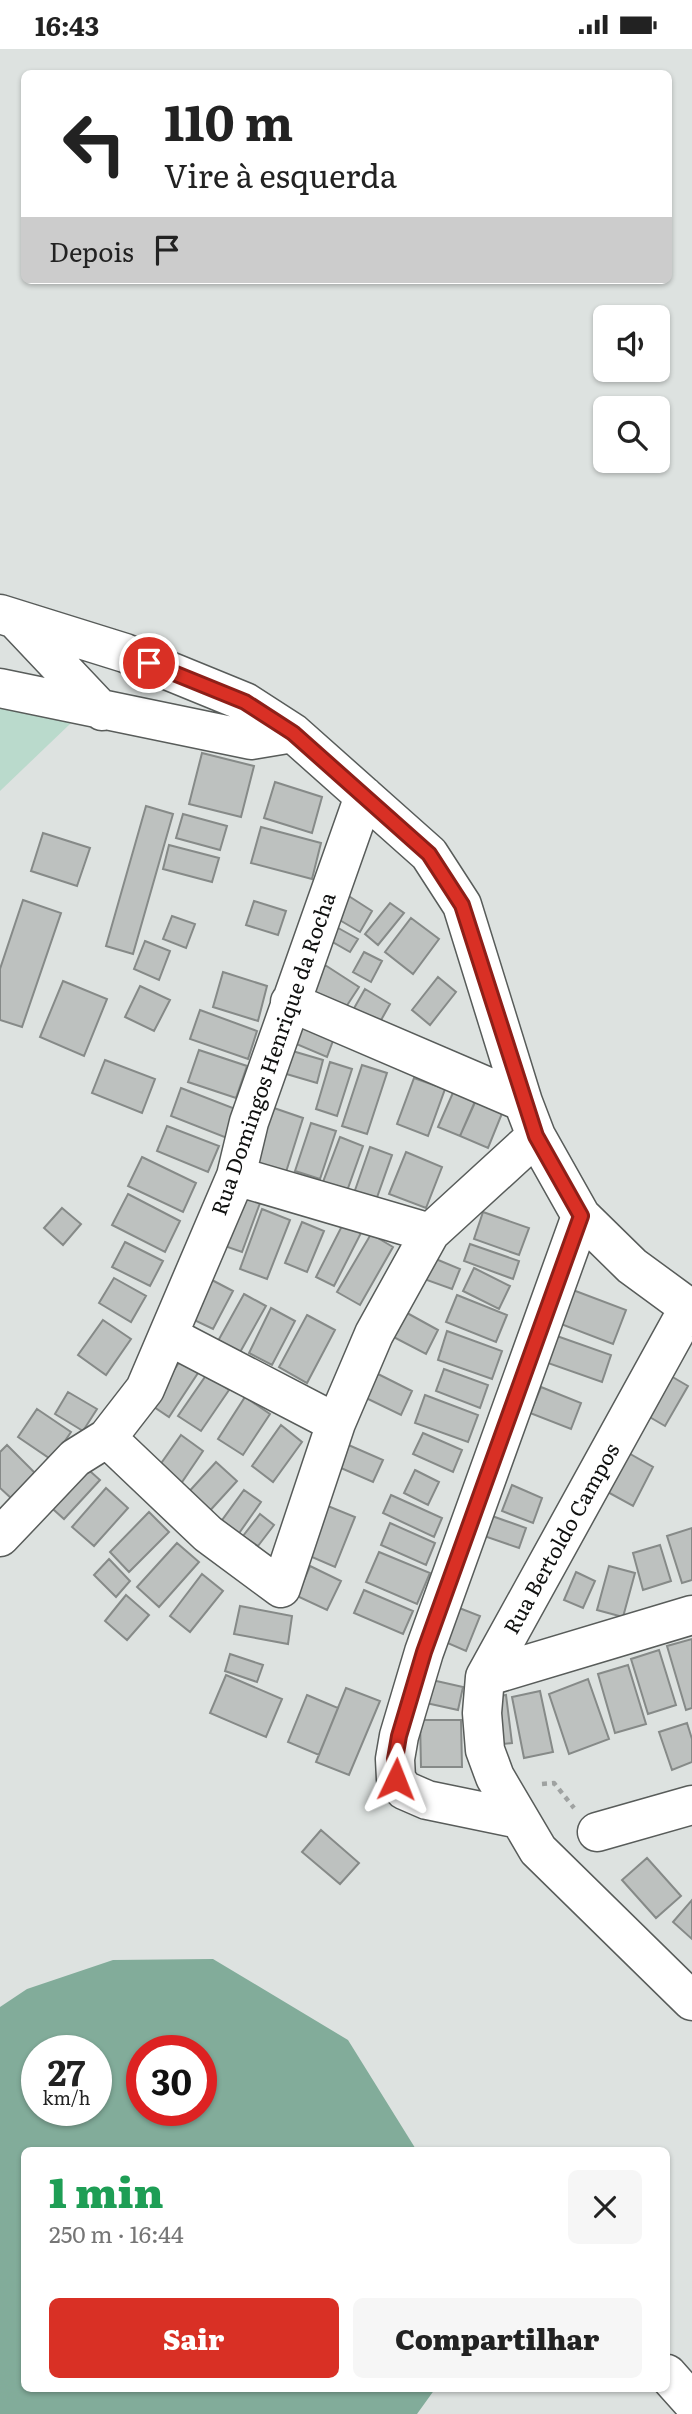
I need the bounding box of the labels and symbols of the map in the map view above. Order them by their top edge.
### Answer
pin [119,633,179,693]
street label: Rua Domingos Henrique da Rocha [202,887,342,1219]
street label: Rua Bertoldo Campos [494,1437,625,1639]
position arrow [359,1742,433,1816]
speed limit sign: 30 [126,2035,217,2126]

